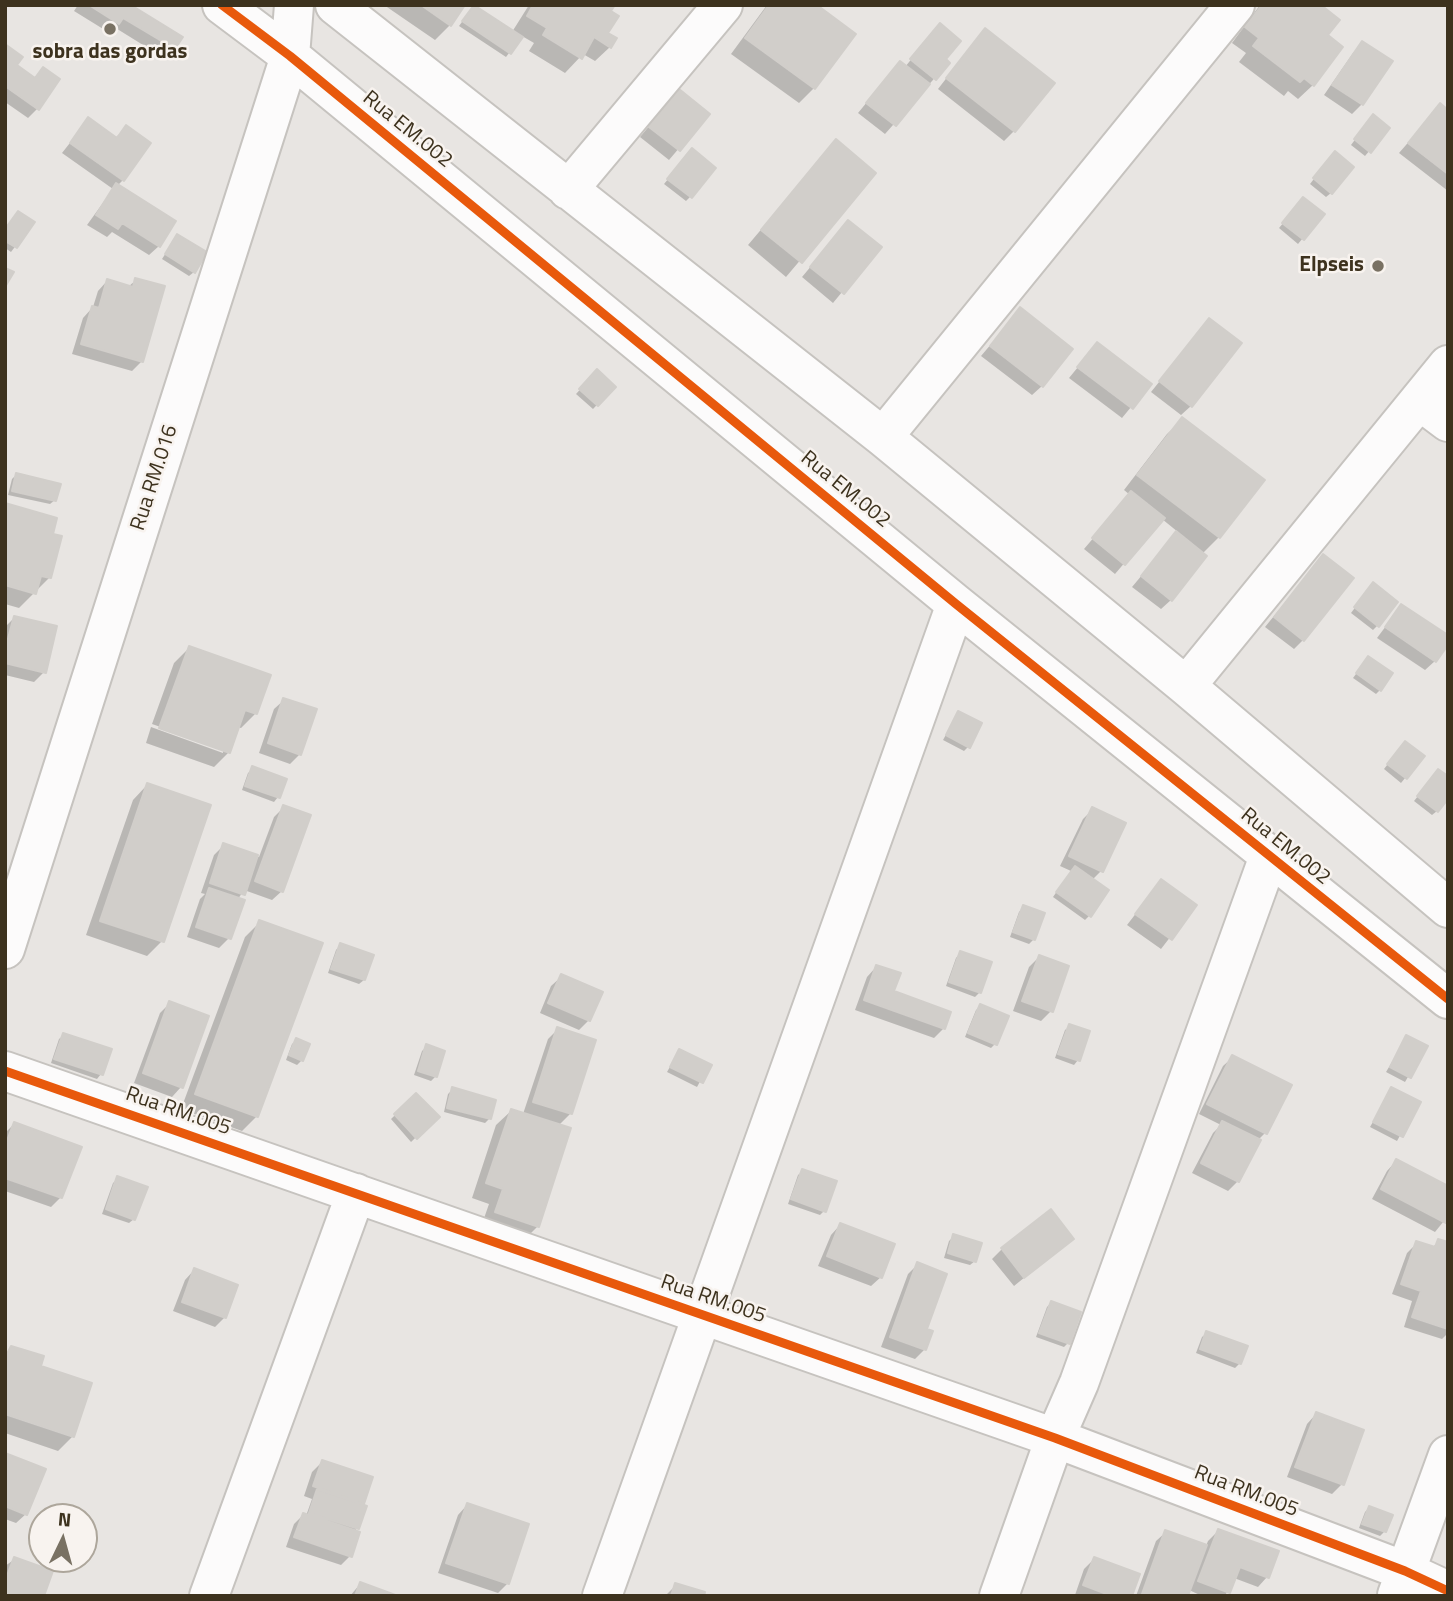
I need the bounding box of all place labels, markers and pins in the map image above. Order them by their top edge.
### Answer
marker: sobra das gordas [102,21,118,37]
place label: sobra das gordas [33,40,187,66]
place label: Elpseis [1299,253,1364,279]
marker: Elpseis [1370,258,1386,274]

